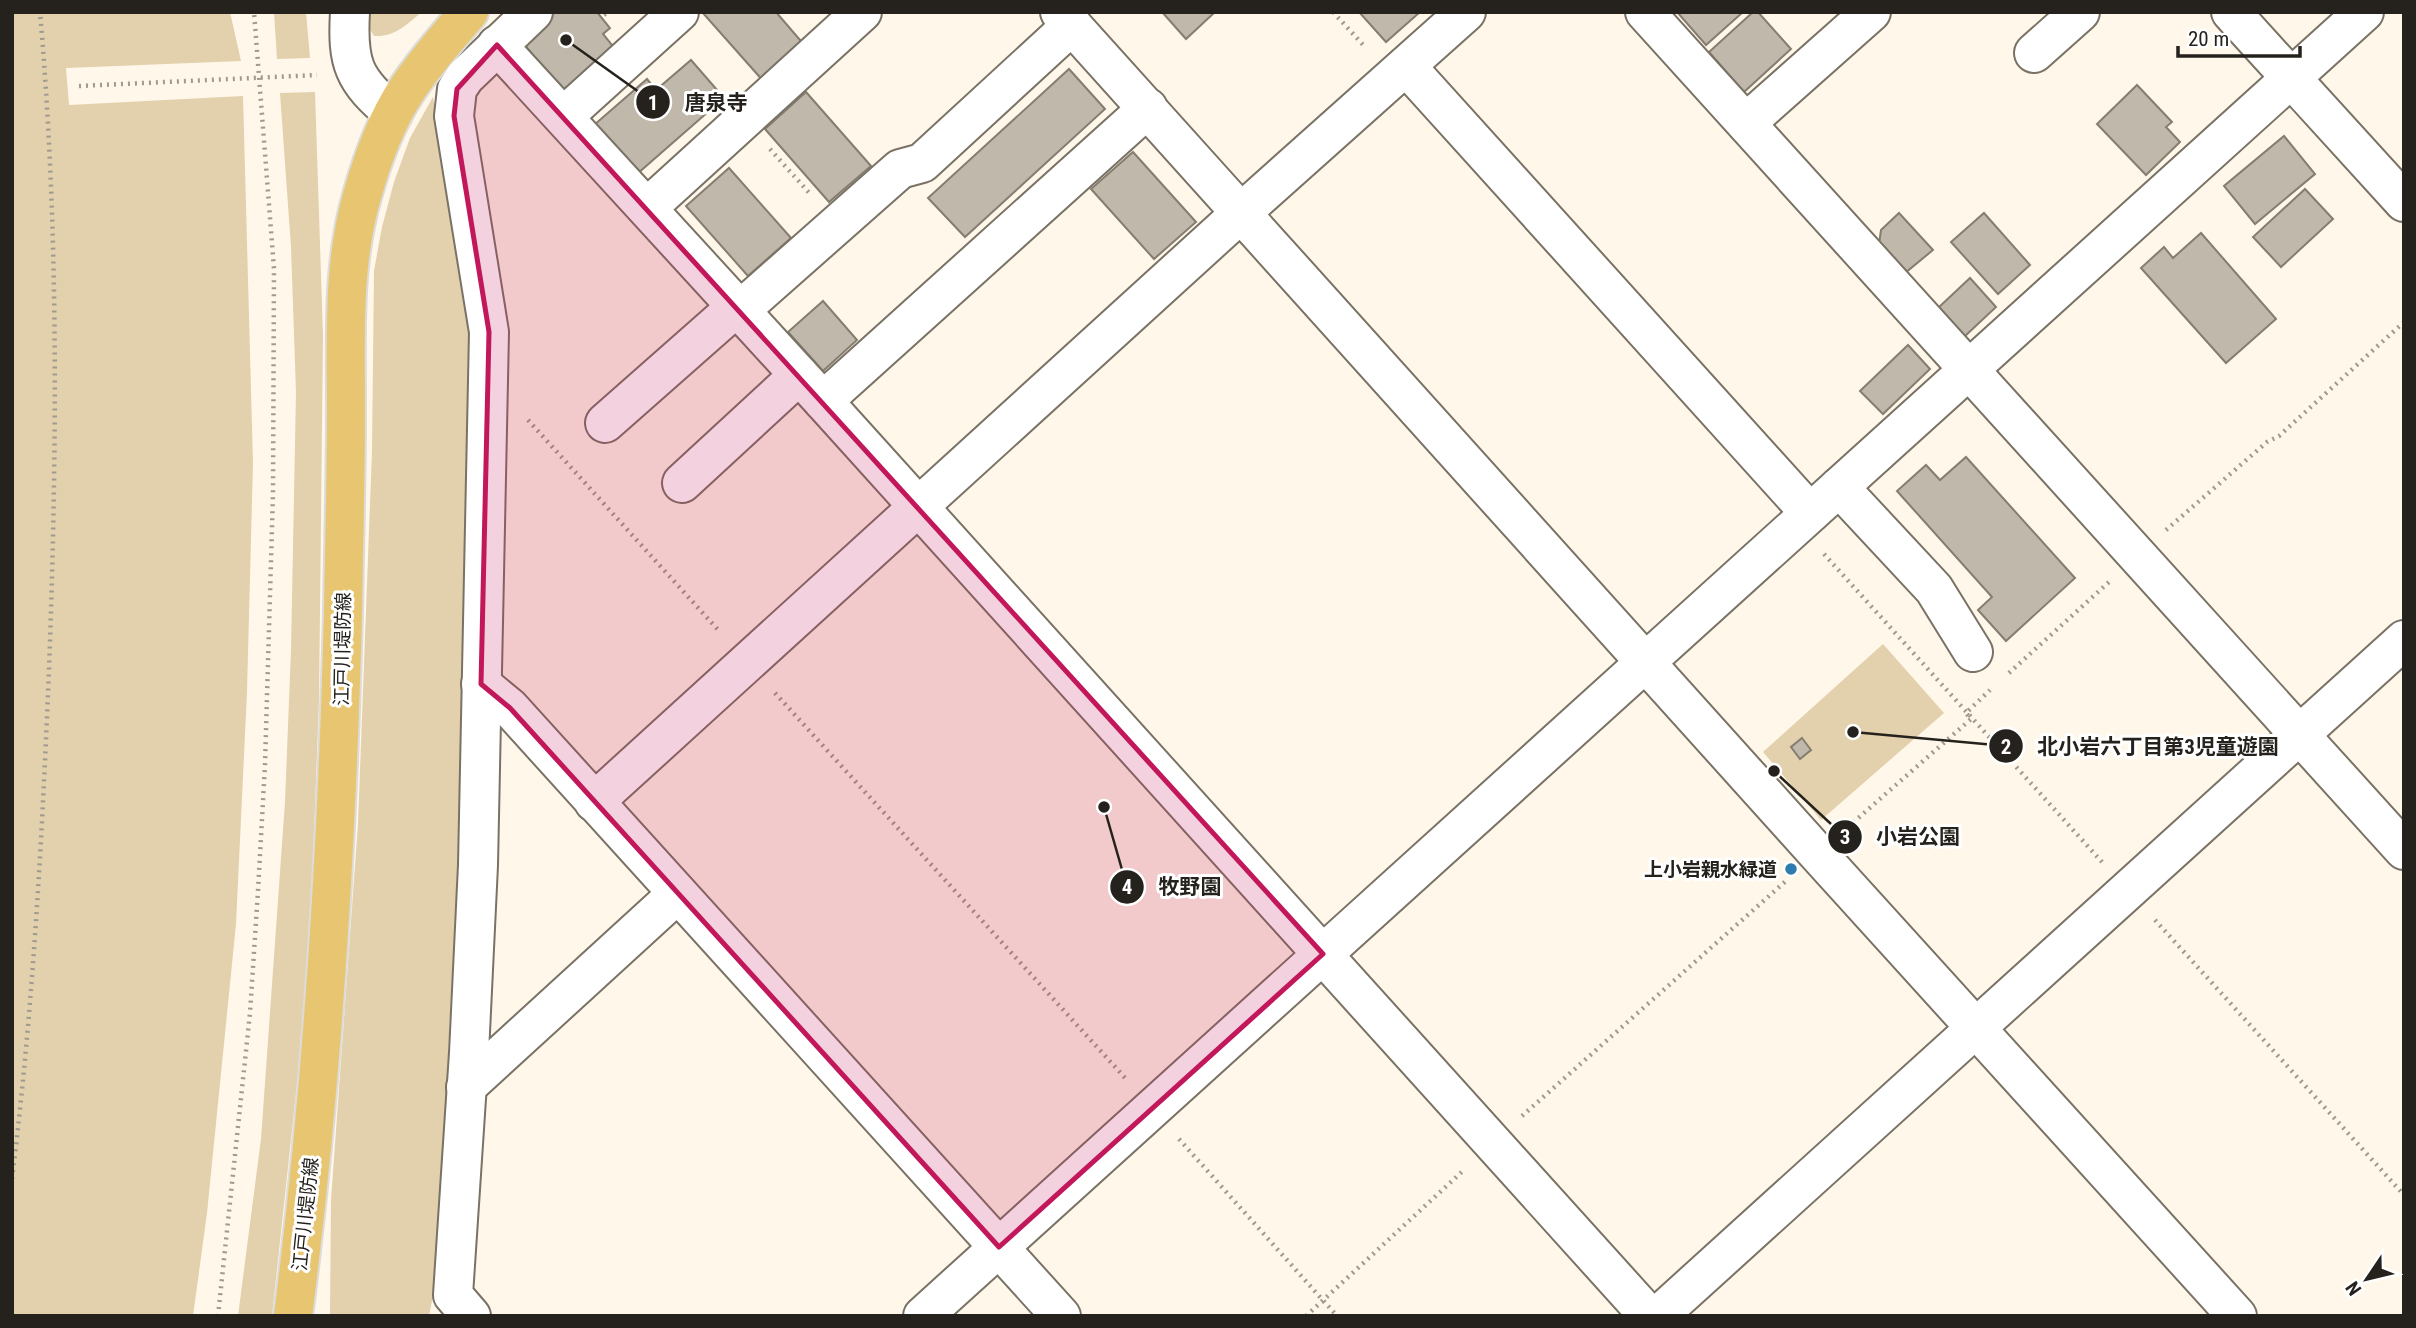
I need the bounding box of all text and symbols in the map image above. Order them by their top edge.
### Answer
scale bar [2178,14,2300,58]
text: 20 m [2188,27,2229,51]
callout: 唐泉寺 [636,81,762,123]
text: 1 [648,91,658,115]
text: 唐泉寺 [685,91,748,115]
street label: 江戸川堤防線 [330,592,355,706]
callout: 北小岩六丁目第3児童遊園 [1988,725,2293,767]
text: 2 [2001,735,2011,759]
text: 北小岩六丁目第3児童遊園 [2037,735,2279,759]
callout: 小岩公園 [1827,816,1974,858]
text: 3 [1840,825,1850,849]
text: 小岩公園 [1876,825,1960,849]
place label: 上小岩親水緑道 [1644,858,1777,881]
marker: 上小岩親水緑道 [1783,861,1799,877]
callout: 牧野園 [1110,866,1236,908]
text: 4 [1122,875,1132,899]
text: 牧野園 [1159,875,1222,899]
street label: 江戸川堤防線 [288,1156,323,1272]
north arrow [2332,1244,2402,1314]
text: N [2341,1277,2366,1300]

